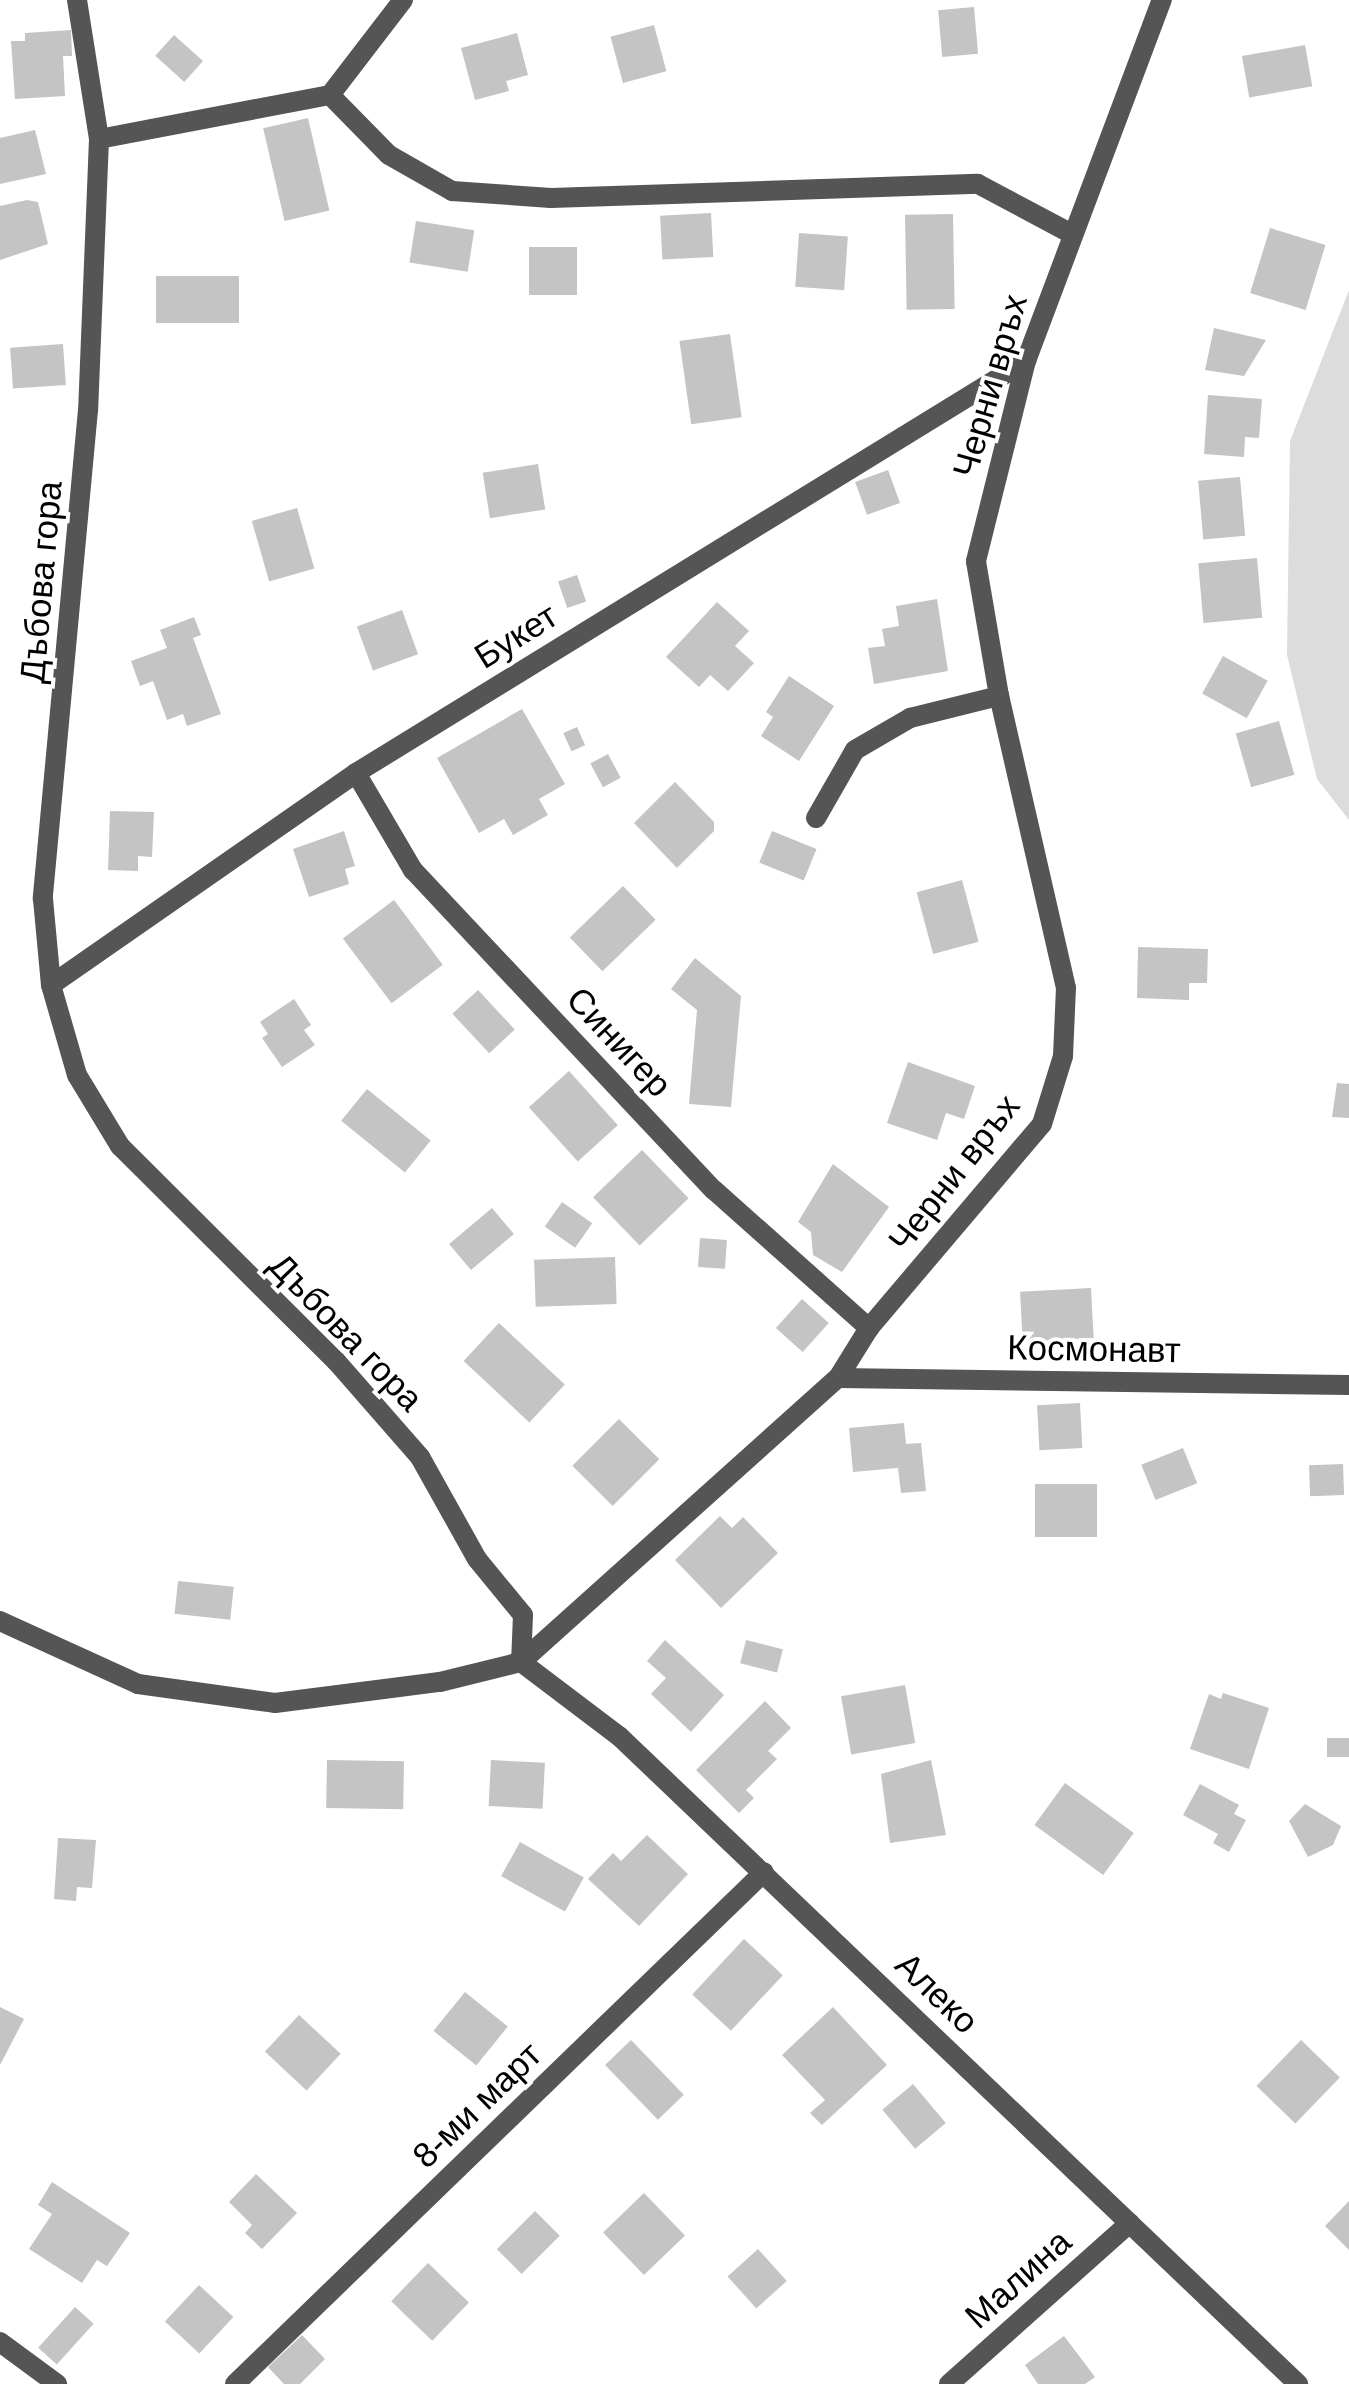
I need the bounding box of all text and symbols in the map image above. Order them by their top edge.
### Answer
street label: Черни връх [944,290,1036,482]
street label: Дъбова гора [11,479,71,685]
street label: Букет [467,594,565,678]
street label: Синигер [558,978,680,1106]
street label: Черни връх [879,1086,1029,1260]
street label: Дъбова гора [260,1244,432,1420]
street label: Космонавт [1007,1326,1181,1372]
street label: Алеко [887,1944,987,2042]
street label: 8-ми март [404,2033,550,2177]
street label: Малина [956,2221,1080,2337]

